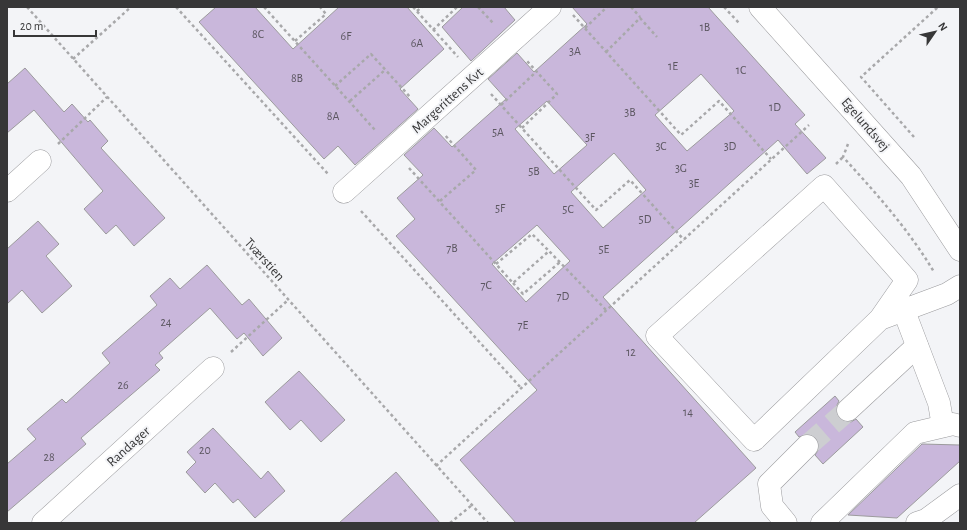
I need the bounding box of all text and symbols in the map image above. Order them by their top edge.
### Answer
scale bar [14,12,96,38]
north arrow [915,12,955,52]
text: 20 m [20,20,43,32]
text: N [936,20,950,33]
house number: 1B [700,21,710,33]
house number: 8C [252,28,264,40]
house number: 6F [341,30,352,42]
house number: 6A [411,37,423,49]
house number: 3A [569,45,581,57]
house number: 1E [668,60,678,72]
house number: 1C [736,64,746,76]
street label: Margerittens Kvt [409,65,486,136]
house number: 8B [291,72,303,84]
street label: Egelundsvej [838,95,892,154]
house number: 1D [769,101,781,113]
house number: 3B [624,106,636,118]
house number: 8A [327,110,339,122]
house number: 5A [492,126,504,138]
house number: 3F [585,131,596,143]
house number: 3C [655,140,667,152]
house number: 3D [724,140,737,152]
house number: 3G [675,162,687,174]
house number: 5B [528,165,540,177]
house number: 3E [689,177,700,189]
house number: 5F [495,202,506,214]
house number: 5C [562,203,574,215]
house number: 5D [639,213,652,225]
street label: Tværstien [242,236,287,284]
house number: 7B [446,242,458,254]
house number: 5E [599,243,610,255]
house number: 7C [480,279,492,291]
house number: 7D [557,290,570,302]
house number: 24 [160,316,172,328]
house number: 7E [518,319,529,331]
house number: 12 [626,346,636,358]
house number: 26 [117,379,129,391]
house number: 14 [683,406,693,418]
street label: Randager [104,424,153,470]
house number: 20 [199,444,211,456]
house number: 28 [43,451,55,463]

